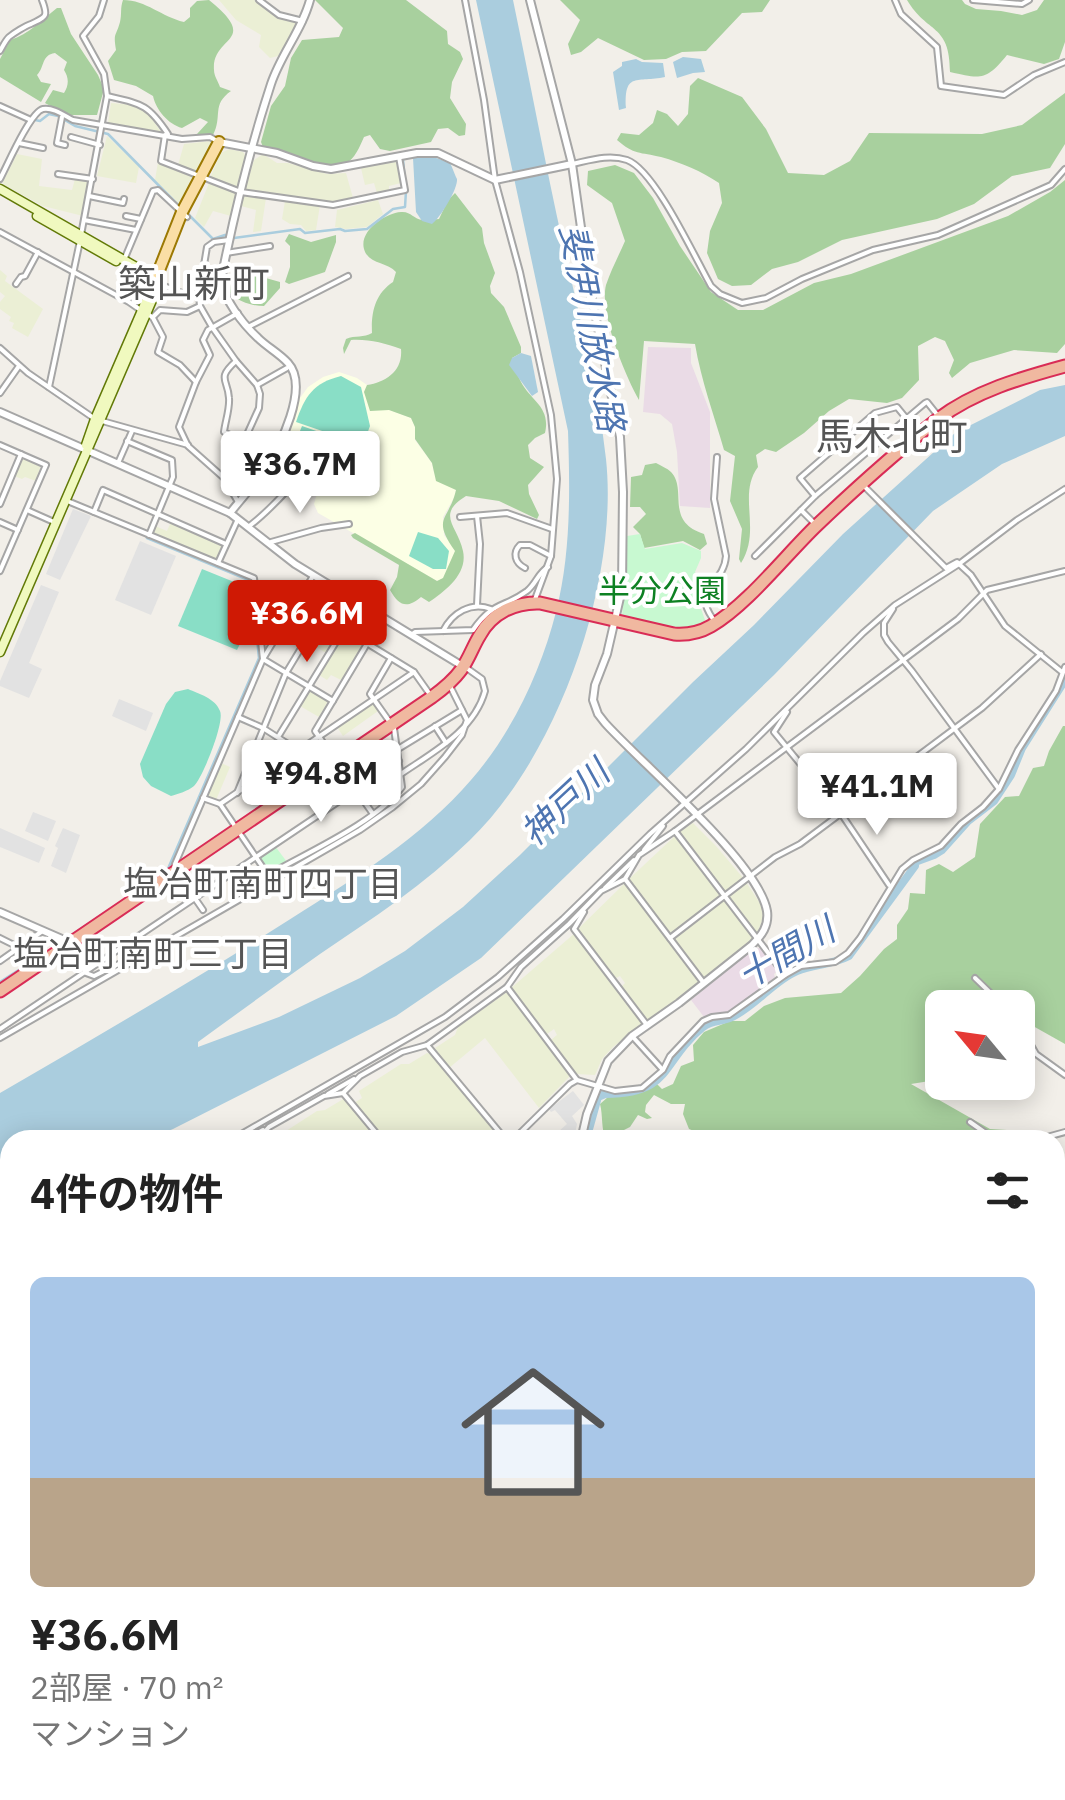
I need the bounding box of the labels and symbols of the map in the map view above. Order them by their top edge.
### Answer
water label: 斐伊川放水路 [550,220,636,438]
district label: 築山新町 [118,258,270,307]
district label: 馬木北町 [816,411,968,460]
pin: ¥36.7M [219,431,381,516]
park label: 半分公園 [598,569,726,611]
pin: ¥36.6M [226,580,388,665]
pin: ¥94.8M [240,740,402,825]
water label: 神戸川 [510,747,621,855]
pin: ¥41.1M [796,753,958,838]
district label: 塩冶町南町四丁目 [123,860,403,906]
water label: 十間川 [729,904,846,998]
district label: 塩冶町南町三丁目 [13,930,293,976]
north arrow [925,990,1035,1100]

